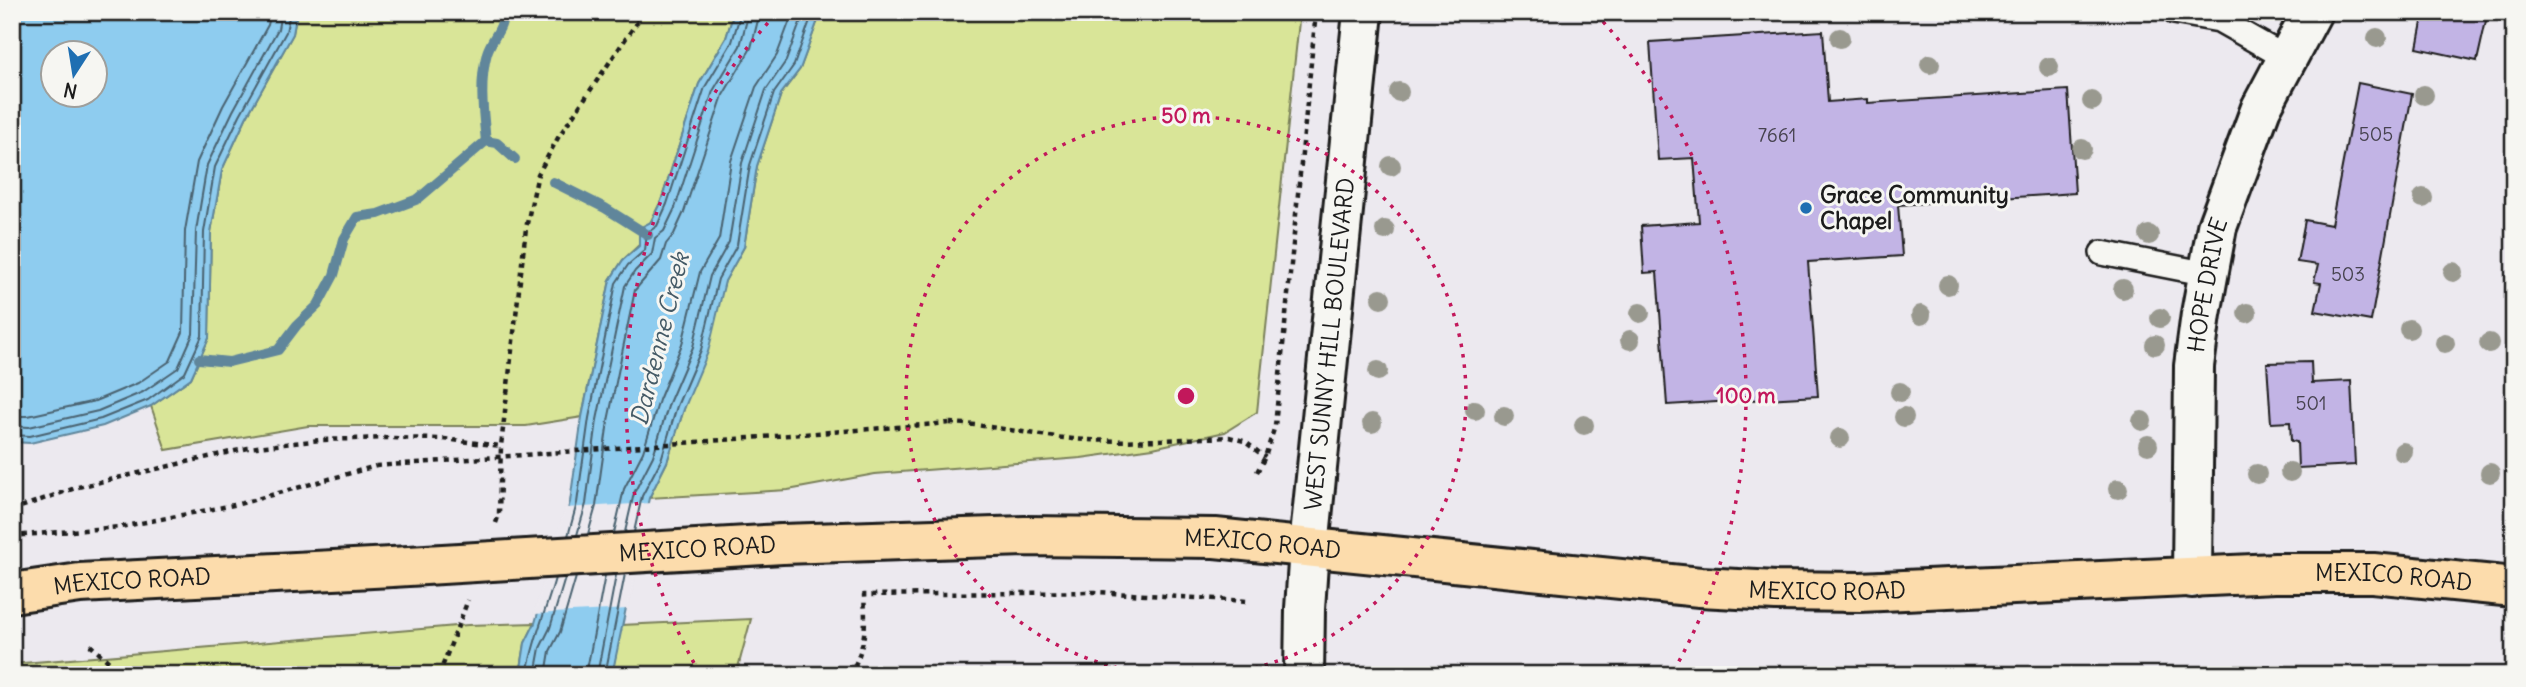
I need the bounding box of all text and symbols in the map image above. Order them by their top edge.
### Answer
north arrow [38,38,108,108]
text: N [62,78,79,104]
text: 50 m [1161,102,1211,129]
house number: 505 [2359,122,2393,146]
house number: 7661 [1758,123,1796,147]
street label: WEST SUNNY HILL BOULEVARD [1298,176,1360,512]
place label: Grace Community Chapel [1820,180,2009,235]
marker: Grace Community Chapel [1798,200,1814,216]
street label: HOPE DRIVE [2181,213,2233,354]
water label: Dardenne Creek [623,248,695,428]
house number: 503 [2331,262,2365,286]
text: 100 m [1716,382,1776,409]
centre of rings [1174,384,1198,408]
house number: 501 [2296,391,2326,415]
street label: MEXICO ROAD [1184,523,1343,565]
street label: MEXICO ROAD [618,529,777,568]
street label: MEXICO ROAD [2315,558,2474,597]
street label: MEXICO ROAD [52,561,212,601]
street label: MEXICO ROAD [1748,575,1907,606]

